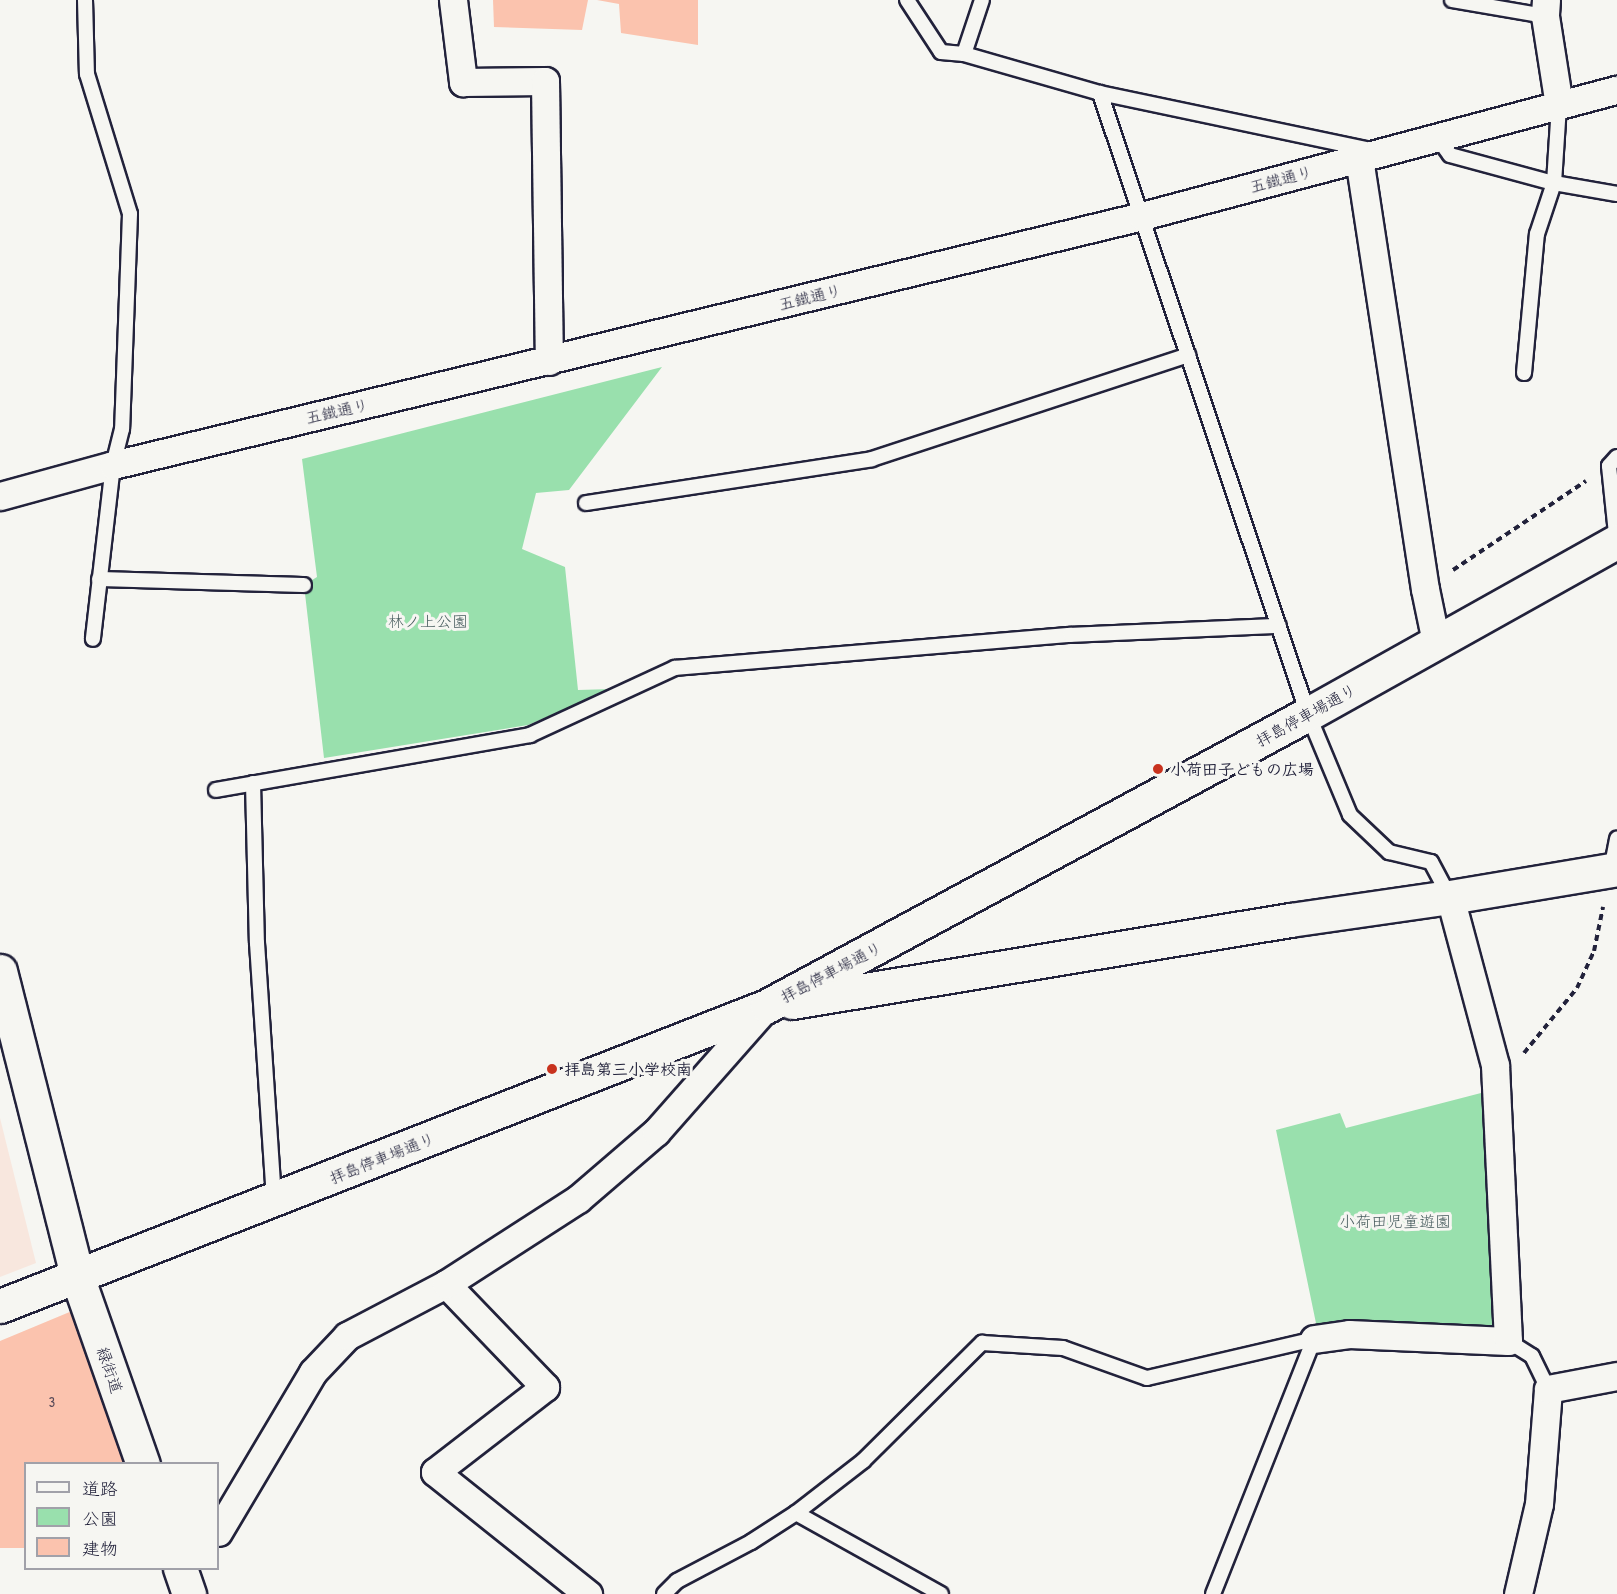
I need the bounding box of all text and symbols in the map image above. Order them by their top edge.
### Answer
street label: 五鐵通り [1248,161,1314,197]
street label: 五鐵通り [777,280,843,314]
street label: 五鐵通り [304,394,370,428]
park label: 林ノ上公園 [388,611,468,631]
street label: 拝島停車場通り [1252,679,1360,751]
place label: 小荷田子どもの広場 [1170,759,1314,779]
marker: 小荷田子どもの広場 [1151,762,1165,776]
street label: 拝島停車場通り [777,937,885,1007]
place label: 拝島第三小学校南 [564,1059,692,1079]
marker: 拝島第三小学校南 [545,1062,559,1076]
street label: 拝島停車場通り [326,1128,438,1188]
park label: 小荷田児童遊園 [1339,1211,1451,1231]
street label: 緑街道 [93,1344,127,1396]
house number: 3 [49,1394,55,1410]
legend [24,1462,219,1570]
text: 道路 [82,1476,118,1501]
text: 公園 [82,1506,118,1531]
text: 建物 [82,1536,118,1561]

